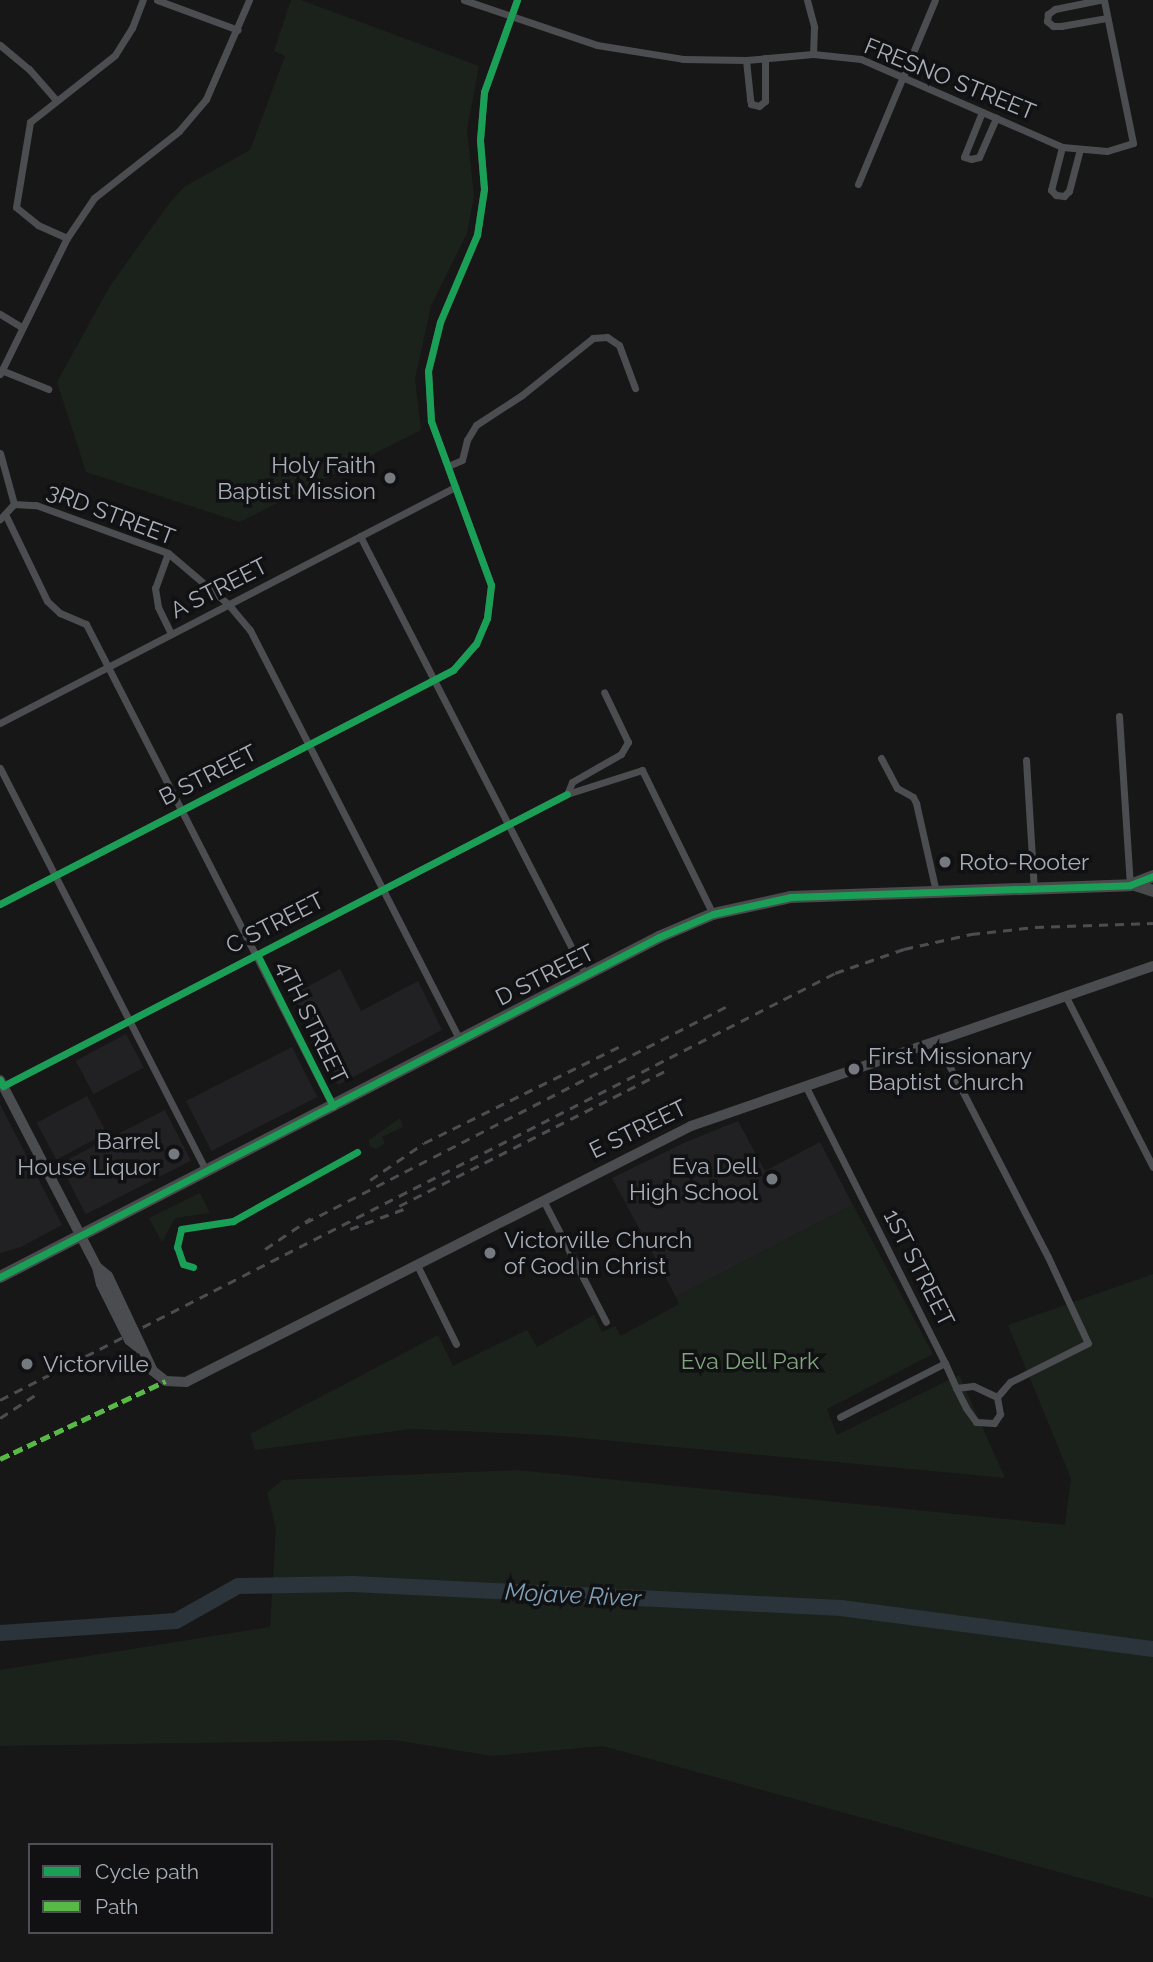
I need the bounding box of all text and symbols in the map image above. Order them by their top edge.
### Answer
street label: FRESNO STREET [860,32,1040,126]
place label: Holy Faith Baptist Mission [217,451,376,505]
marker: Holy Faith Baptist Mission [382,470,398,486]
street label: 3RD STREET [43,477,179,551]
street label: A STREET [165,552,273,624]
street label: B STREET [154,739,262,811]
place label: Roto-Rooter [959,848,1089,876]
marker: Roto-Rooter [937,854,953,870]
street label: C STREET [221,886,329,960]
street label: D STREET [491,938,599,1012]
street label: 4TH STREET [270,956,354,1088]
place label: First Missionary Baptist Church [868,1042,1032,1096]
marker: First Missionary Baptist Church [846,1061,862,1077]
street label: E STREET [585,1094,691,1164]
place label: Barrel House Liquor [17,1127,160,1181]
marker: Barrel House Liquor [166,1146,182,1162]
place label: Eva Dell High School [629,1152,758,1206]
marker: Eva Dell High School [764,1171,780,1187]
street label: 1ST STREET [877,1204,961,1332]
place label: Victorville Church of God in Christ [504,1226,692,1280]
marker: Victorville Church of God in Christ [482,1245,498,1261]
park label: Eva Dell Park [680,1347,820,1375]
place label: Victorville [43,1350,149,1378]
marker: Victorville [17,1354,37,1374]
water label: Mojave River [504,1577,642,1613]
legend [28,1843,273,1934]
text: Cycle path [95,1859,199,1884]
text: Path [95,1894,139,1919]

